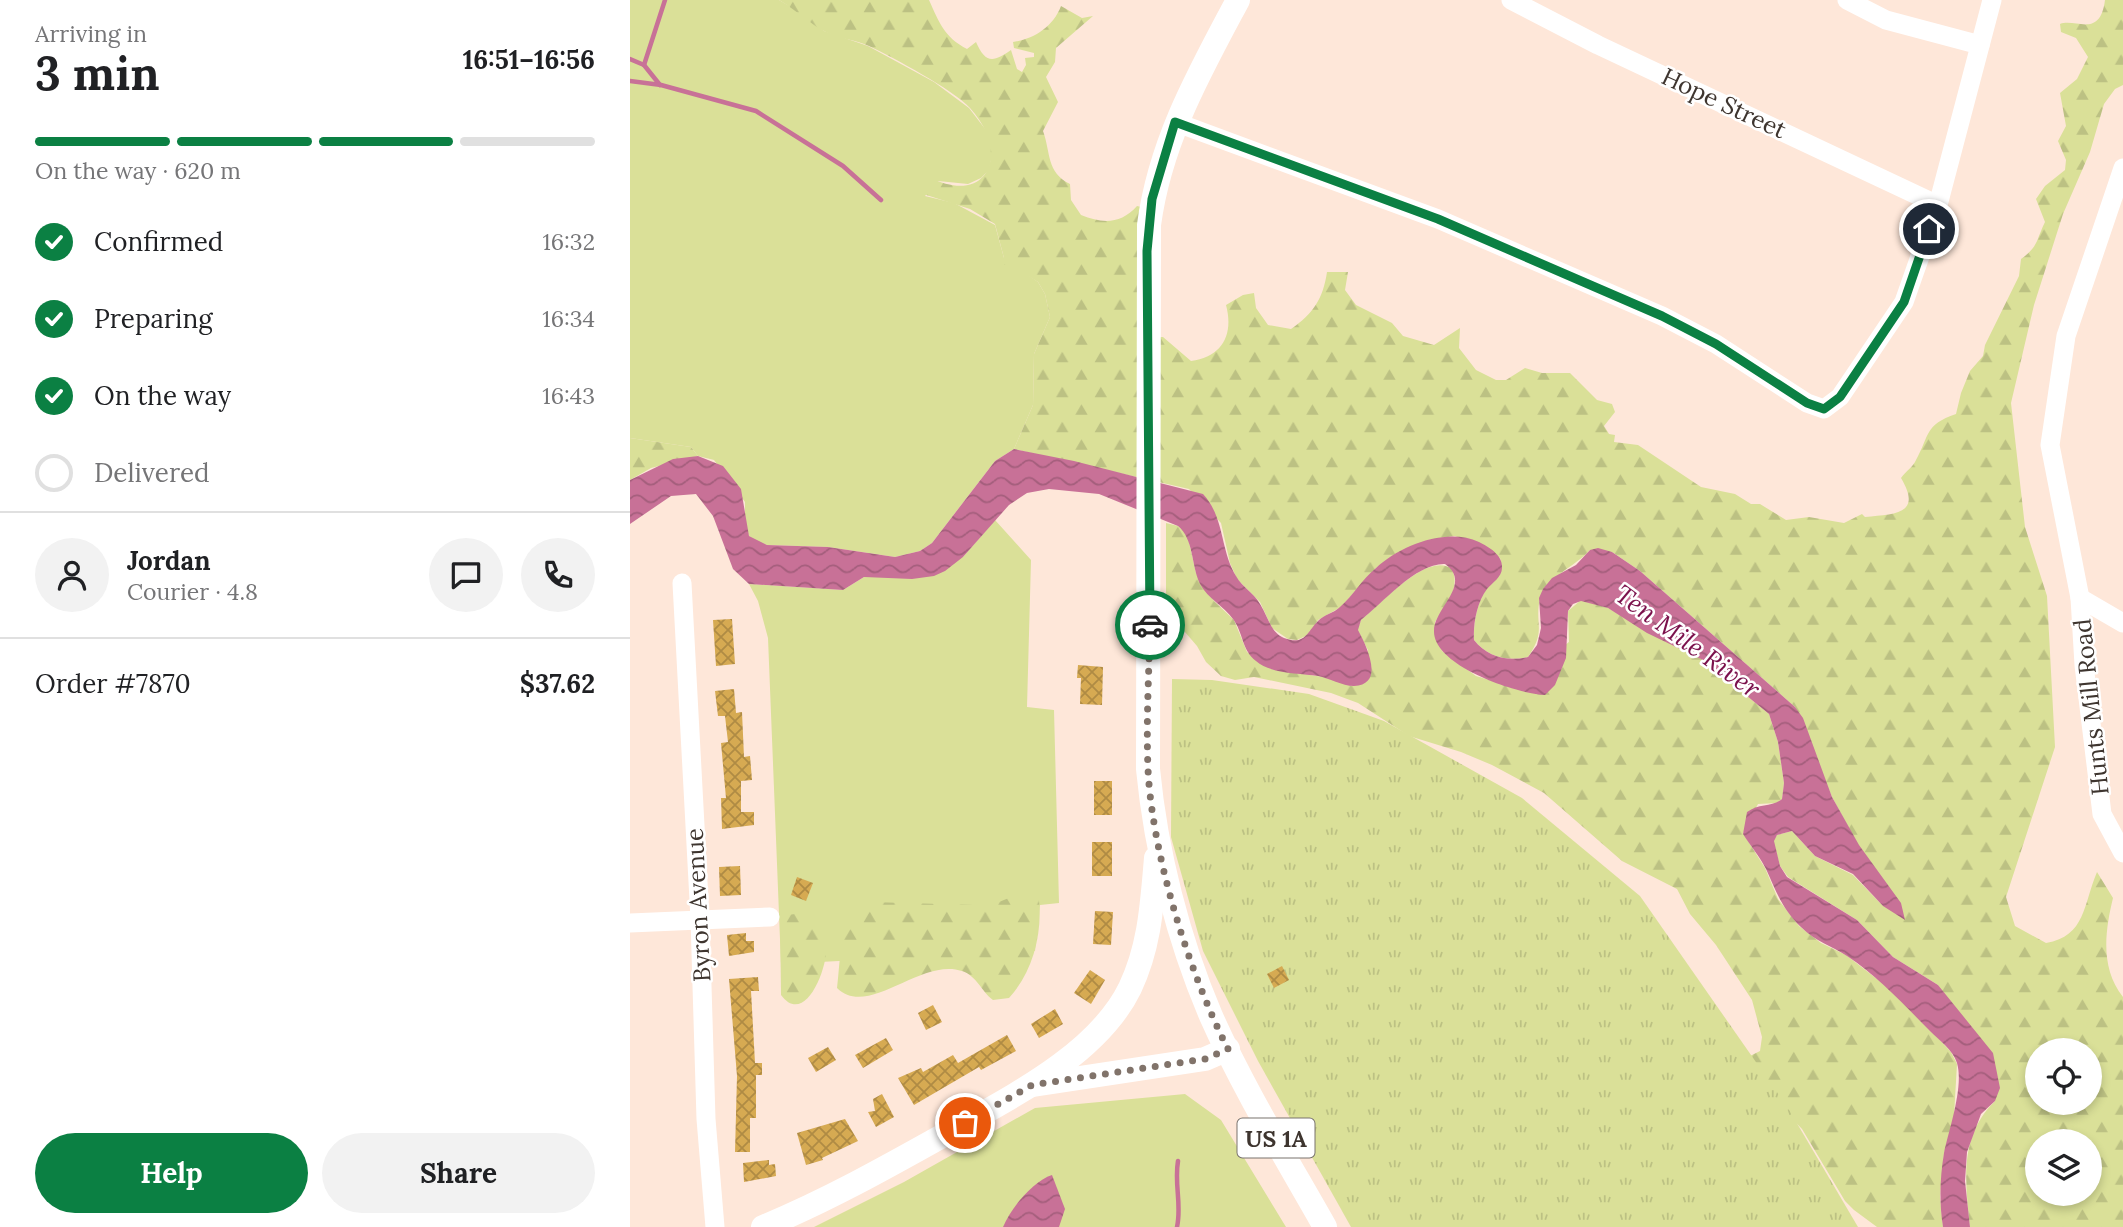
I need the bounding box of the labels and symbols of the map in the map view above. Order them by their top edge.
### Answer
street label: Hope Street [1657,61,1792,146]
pin [1899,199,1959,259]
water label: Ten Mile River [1609,577,1767,705]
courier [1115,590,1185,660]
street label: Hunts Mill Road [2066,617,2116,797]
street label: Byron Avenue [678,827,718,983]
pin [935,1093,995,1153]
road number: US 1A [1238,1119,1314,1158]

